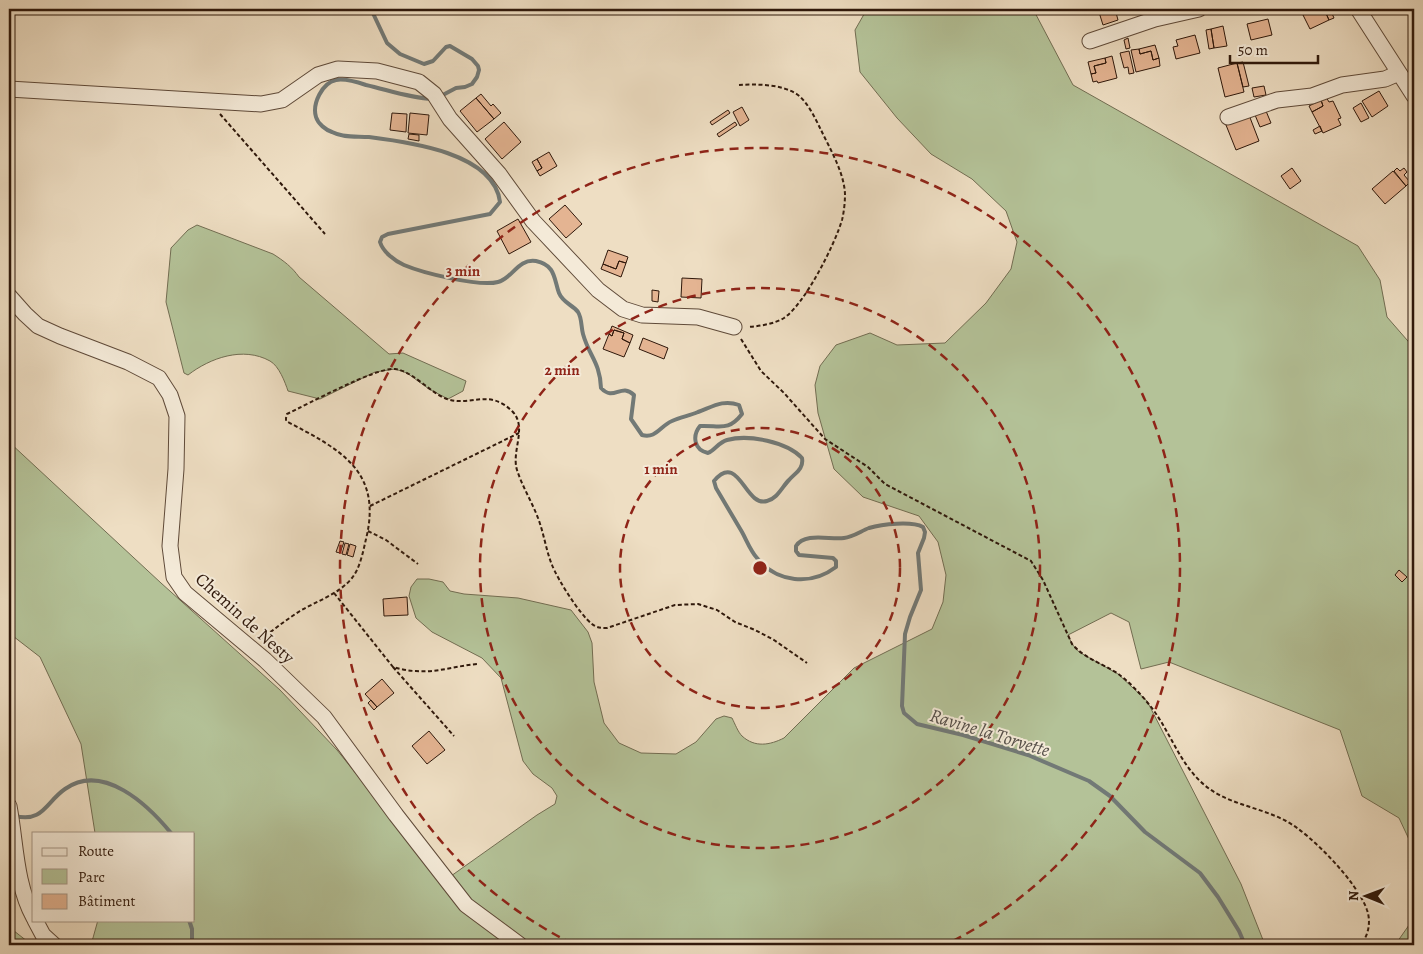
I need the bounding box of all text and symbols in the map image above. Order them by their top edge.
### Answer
scale bar [1230,32,1318,64]
text: 50 m [1238,40,1268,60]
text: 3 min [446,261,481,281]
text: 2 min [544,360,580,380]
text: 1 min [644,459,678,479]
centre of rings [751,559,769,577]
street label: Chemin de Nesty [190,567,300,670]
water label: Ravine la Torvette [927,702,1053,764]
legend [32,832,195,922]
text: Route [78,841,114,861]
text: Parc [78,867,105,887]
north arrow [1340,872,1390,922]
text: Bâtiment [78,891,136,911]
text: N [1344,891,1363,901]

